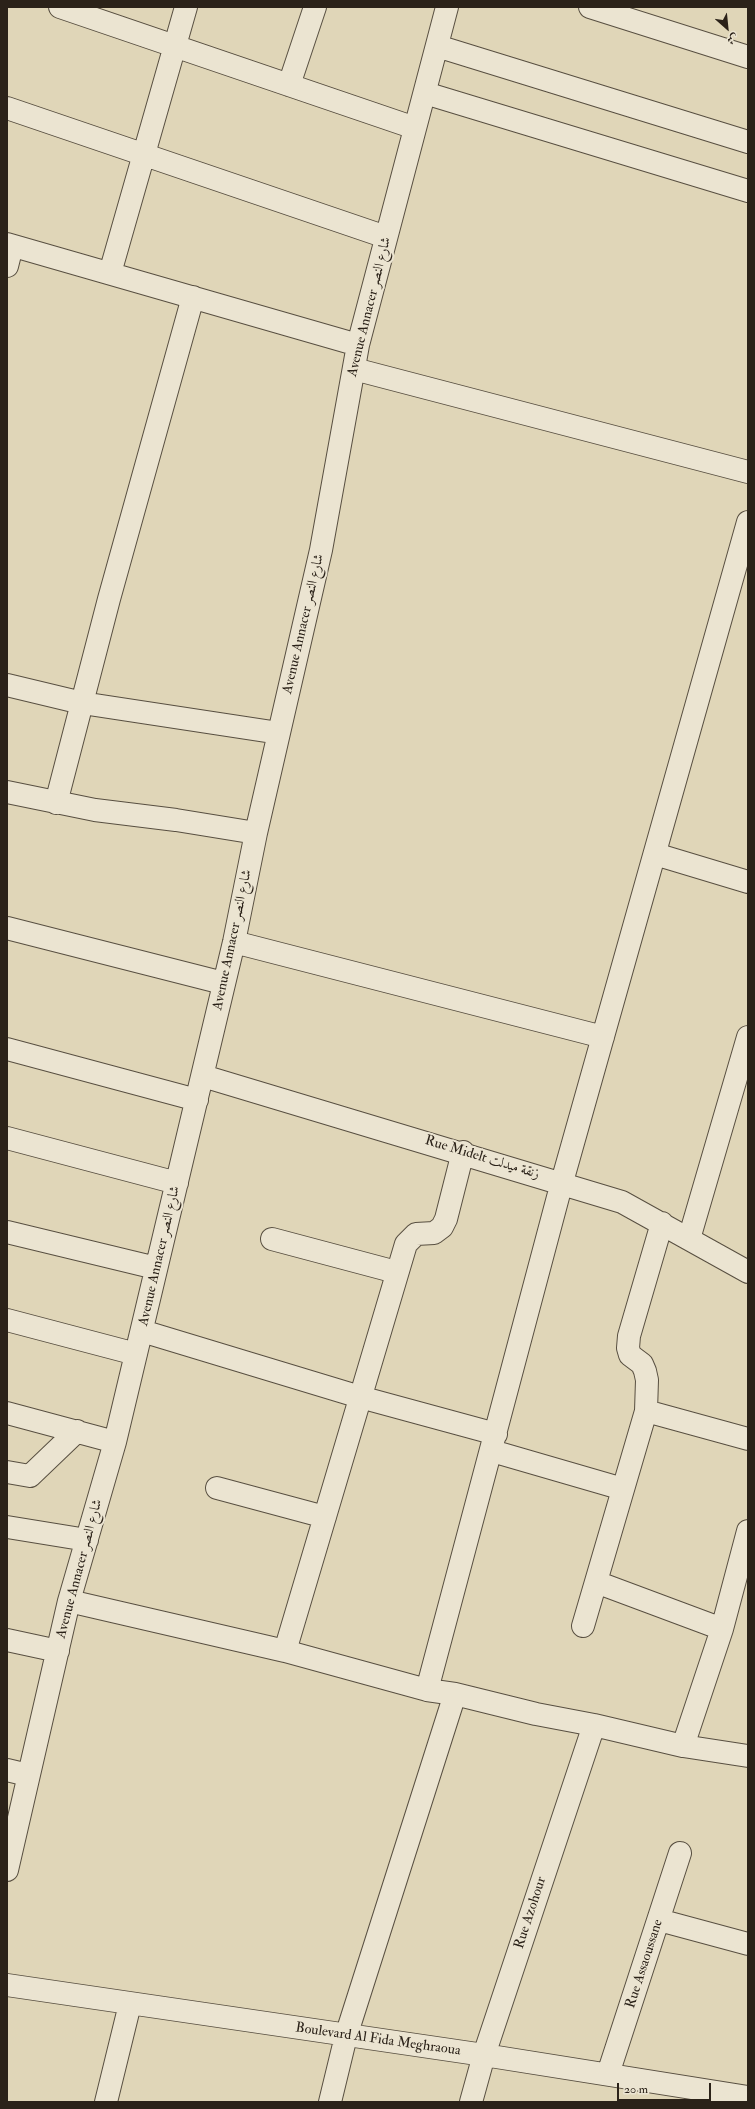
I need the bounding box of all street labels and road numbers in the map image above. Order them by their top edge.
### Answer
street label: Avenue Annacer شارع النصر [345,235,395,379]
street label: Avenue Annacer شارع النصر [280,552,328,696]
street label: Avenue Annacer شارع النصر [210,868,256,1012]
street label: Rue Midelt زنقة ميدلت [423,1133,541,1183]
street label: Avenue Annacer شارع النصر [136,1184,184,1328]
street label: Avenue Annacer شارع النصر [53,1498,107,1640]
street label: Rue Azohour [511,1875,551,1951]
street label: Rue Assaoussane [623,1917,667,2011]
street label: Boulevard Al Fida Meghraoua [294,2020,462,2060]

